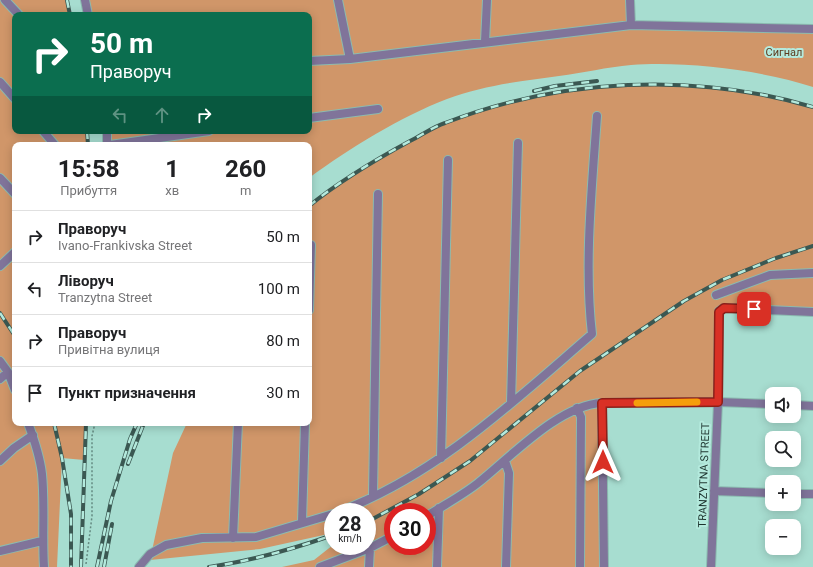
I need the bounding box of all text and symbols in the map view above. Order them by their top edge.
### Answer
text: 50 m [90,27,153,60]
icon: right [24,28,76,80]
park label: Сигнал [766,46,802,59]
text: Праворуч [90,61,172,82]
icon: left [109,104,131,126]
icon: ahead [151,104,173,126]
icon: right [193,104,215,126]
text: 15:58 [58,155,120,183]
text: 1 [165,155,179,183]
text: 260 [225,155,266,183]
text: Прибуття [60,183,117,198]
text: хв [165,183,179,198]
text: m [240,183,251,198]
text: Праворуч [58,220,126,238]
icon: right [24,226,46,248]
text: 50 m [266,228,300,246]
text: Ivano-Frankivska Street [58,238,192,253]
text: Ліворуч [58,272,114,290]
icon: left [24,278,46,300]
text: 100 m [258,280,300,298]
text: Tranzytna Street [58,290,152,305]
pin [737,292,771,326]
icon: arrive [743,298,765,320]
text: Праворуч [58,324,126,342]
icon: right [24,330,46,352]
text: 80 m [266,332,300,350]
text: Привітна вулиця [58,342,160,357]
icon: arrive [24,382,46,404]
text: Пункт призначення [58,384,196,402]
text: 30 m [266,384,300,402]
map controls [765,387,801,555]
button: sound [765,387,801,423]
street label: TRANZYTNA STREET [696,422,712,528]
button: search [765,431,801,467]
position arrow [582,441,624,483]
button: + [765,475,801,511]
speed limit sign: 30 [384,503,436,555]
text: 28 [339,512,361,536]
button: − [765,519,801,555]
text: km/h [338,533,362,544]

